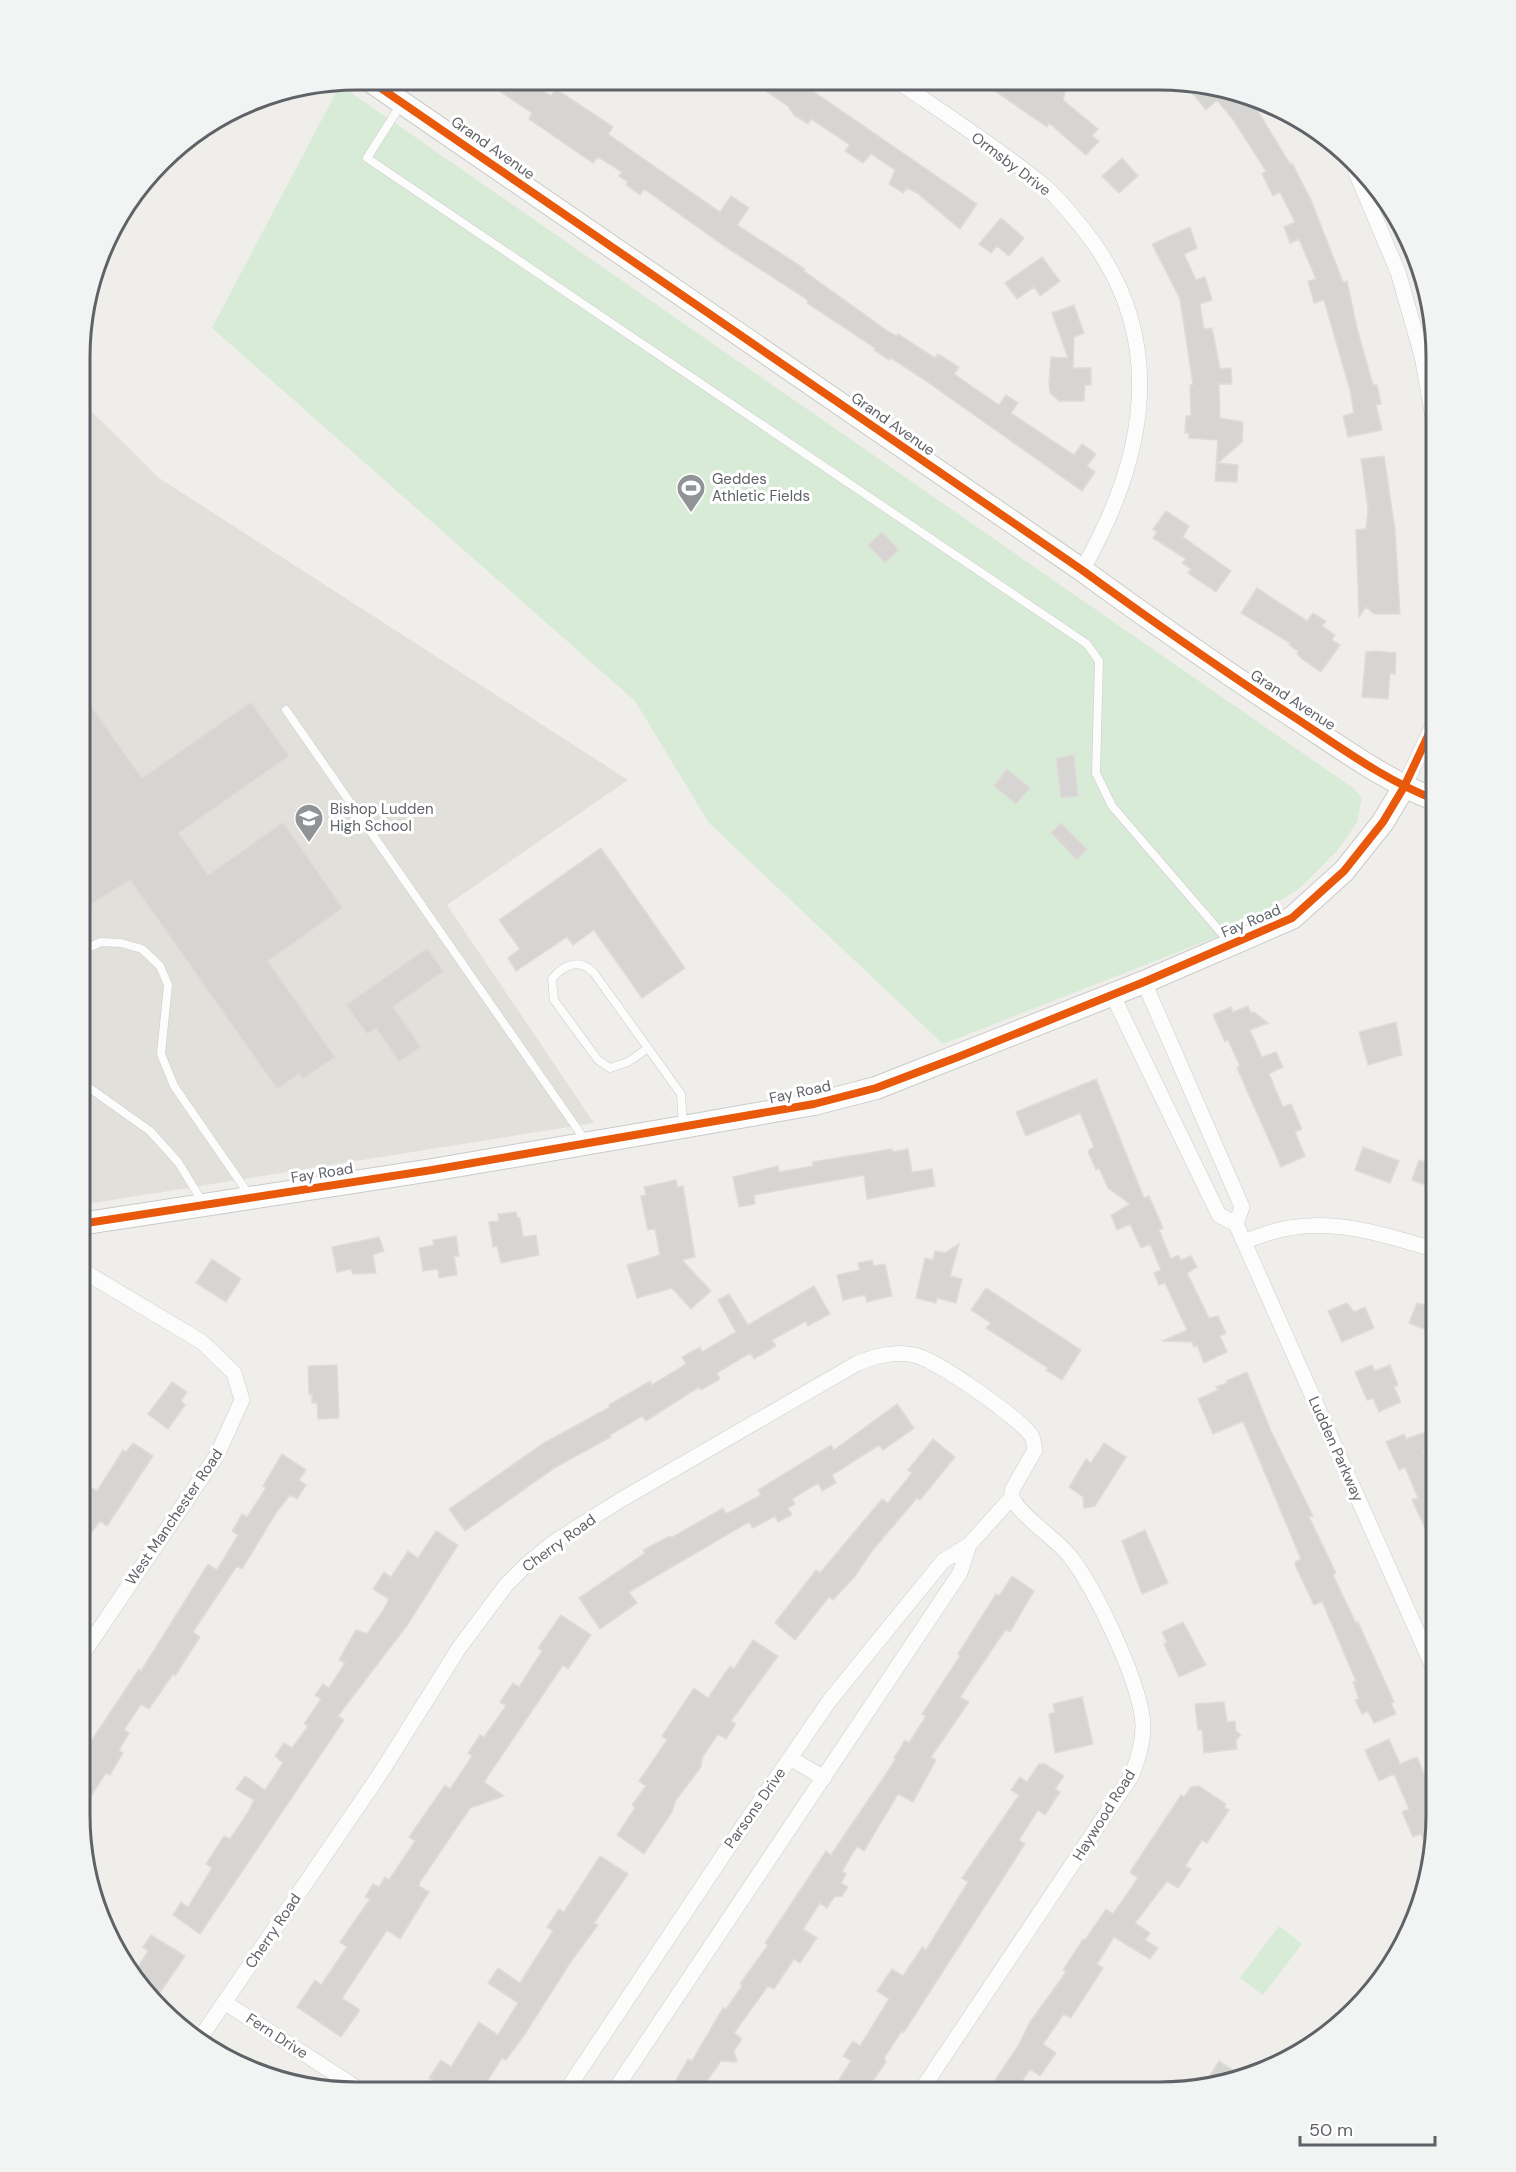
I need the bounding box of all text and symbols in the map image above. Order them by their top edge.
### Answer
street label: Grand Avenue [447,112,539,184]
street label: Ormsby Drive [967,128,1055,200]
street label: Grand Avenue [847,388,939,460]
place label: Geddes Athletic Fields [712,469,810,506]
sports icon: Geddes Athletic Fields [675,472,707,514]
street label: Grand Avenue [1246,665,1340,735]
place label: Bishop Ludden High School [330,799,434,836]
school or university icon: Bishop Ludden High School [293,802,325,844]
street label: Fay Road [1218,900,1284,942]
street label: Fay Road [767,1076,833,1108]
street label: Fay Road [289,1158,355,1188]
street label: Ludden Parkway [1304,1393,1368,1506]
street label: West Manchester Road [121,1445,227,1589]
street label: Cherry Road [518,1510,600,1576]
street label: Parsons Drive [720,1764,790,1852]
street label: Haywood Road [1068,1766,1140,1864]
street label: Cherry Road [241,1890,305,1972]
street label: Fern Drive [242,2009,312,2063]
scale bar [1300,2109,1435,2147]
text: 50 m [1309,2118,1353,2142]

